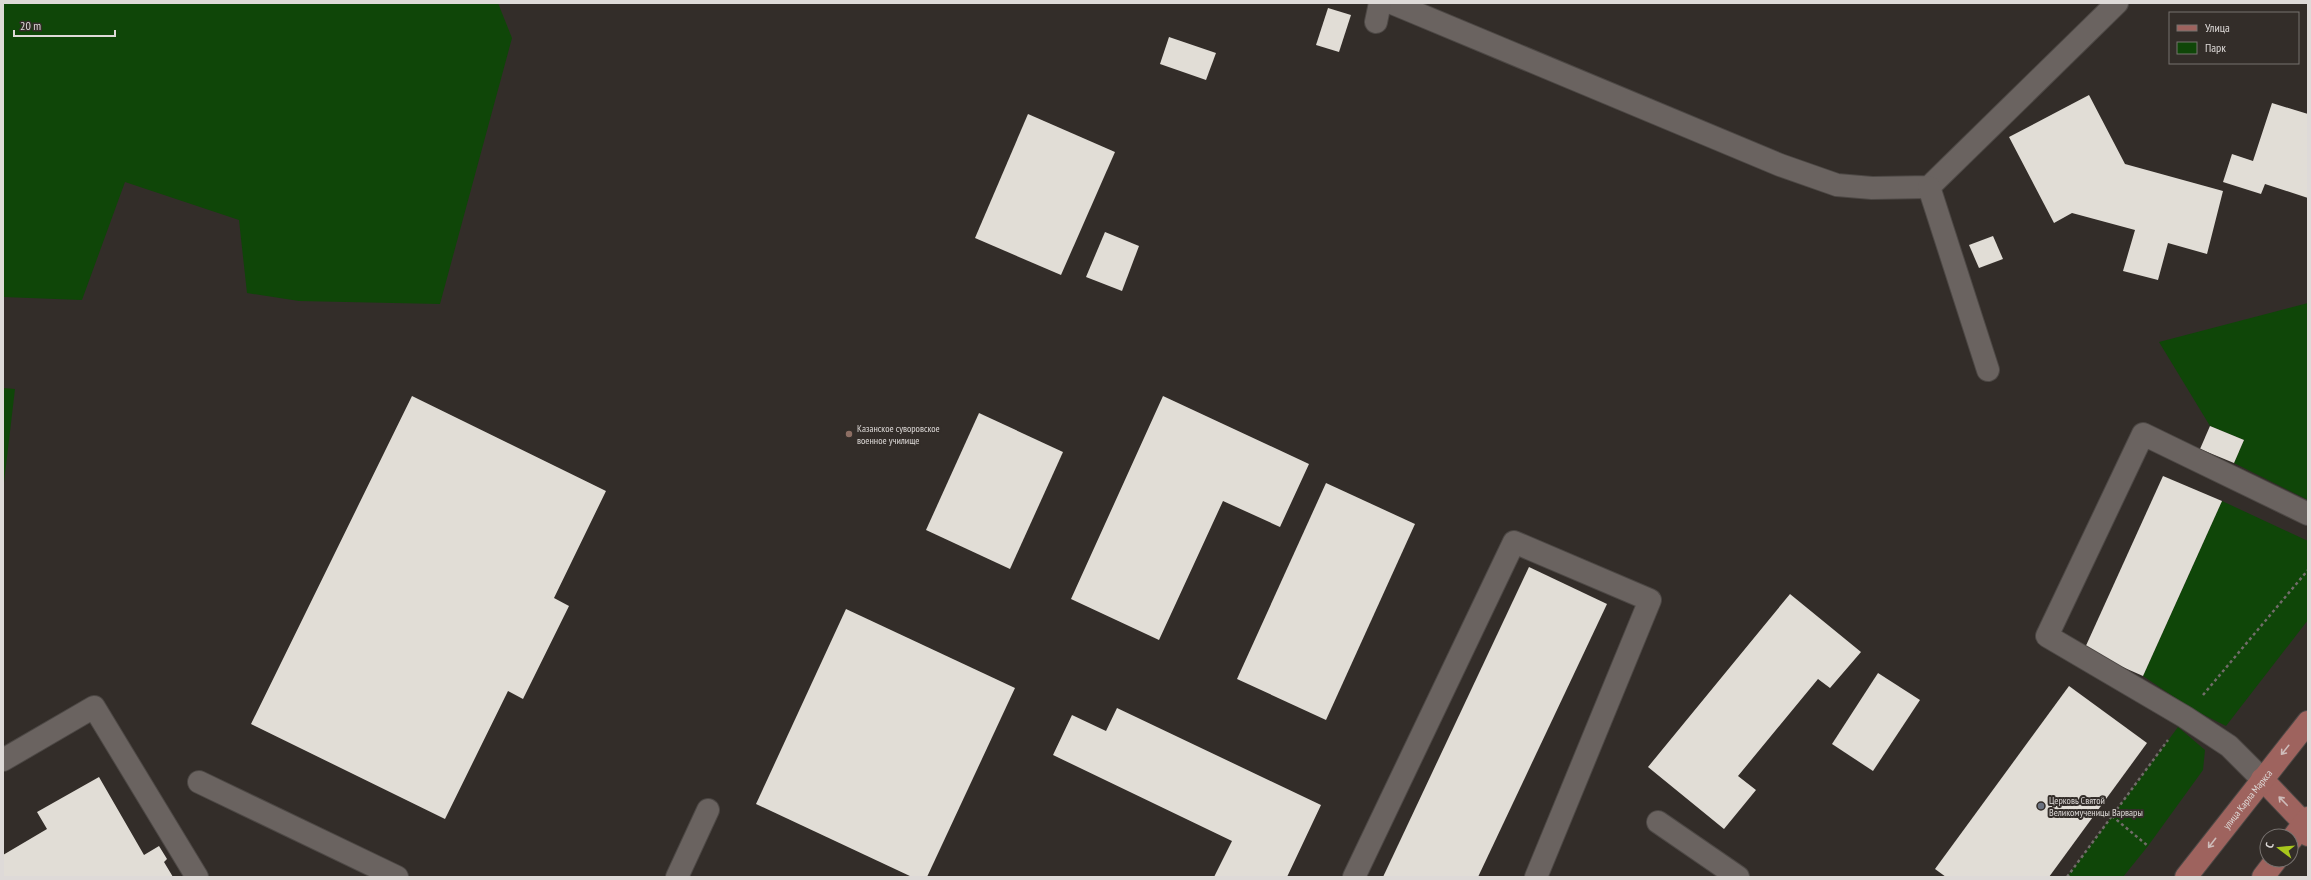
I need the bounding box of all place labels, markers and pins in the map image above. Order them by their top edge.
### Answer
place label: Казанское суворовское военное училище [857,422,940,447]
marker: Казанское суворовское военное училище [844,429,854,439]
place label: Церковь Святой Великомученицы Варвары [2049,794,2143,819]
marker: Церковь Святой Великомученицы Варвары [2036,801,2046,811]

